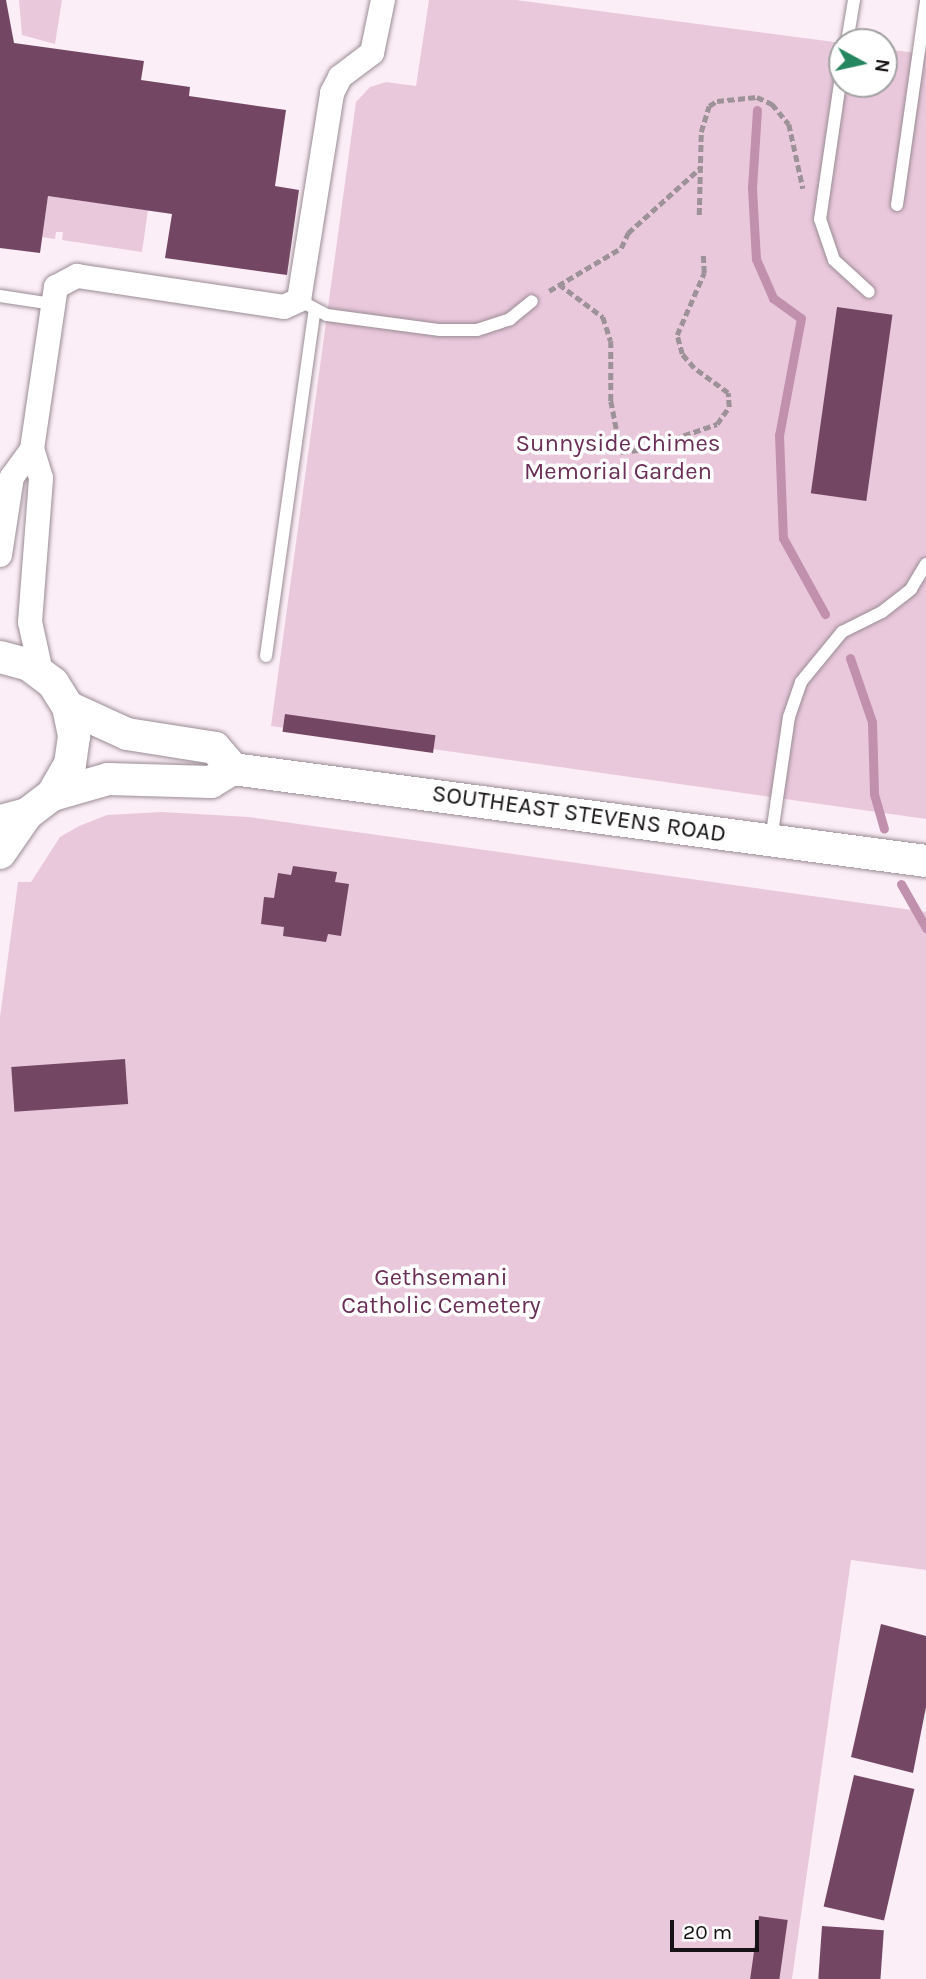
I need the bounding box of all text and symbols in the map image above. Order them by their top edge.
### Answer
north arrow [828,28,898,98]
text: N [870,57,894,74]
park label: Sunnyside Chimes Memorial Garden [516,430,720,486]
street label: SOUTHEAST STEVENS ROAD [430,779,728,849]
park label: Gethsemani Catholic Cemetery [341,1264,541,1320]
scale bar [674,1906,763,1950]
text: 20 m [683,1920,732,1944]

